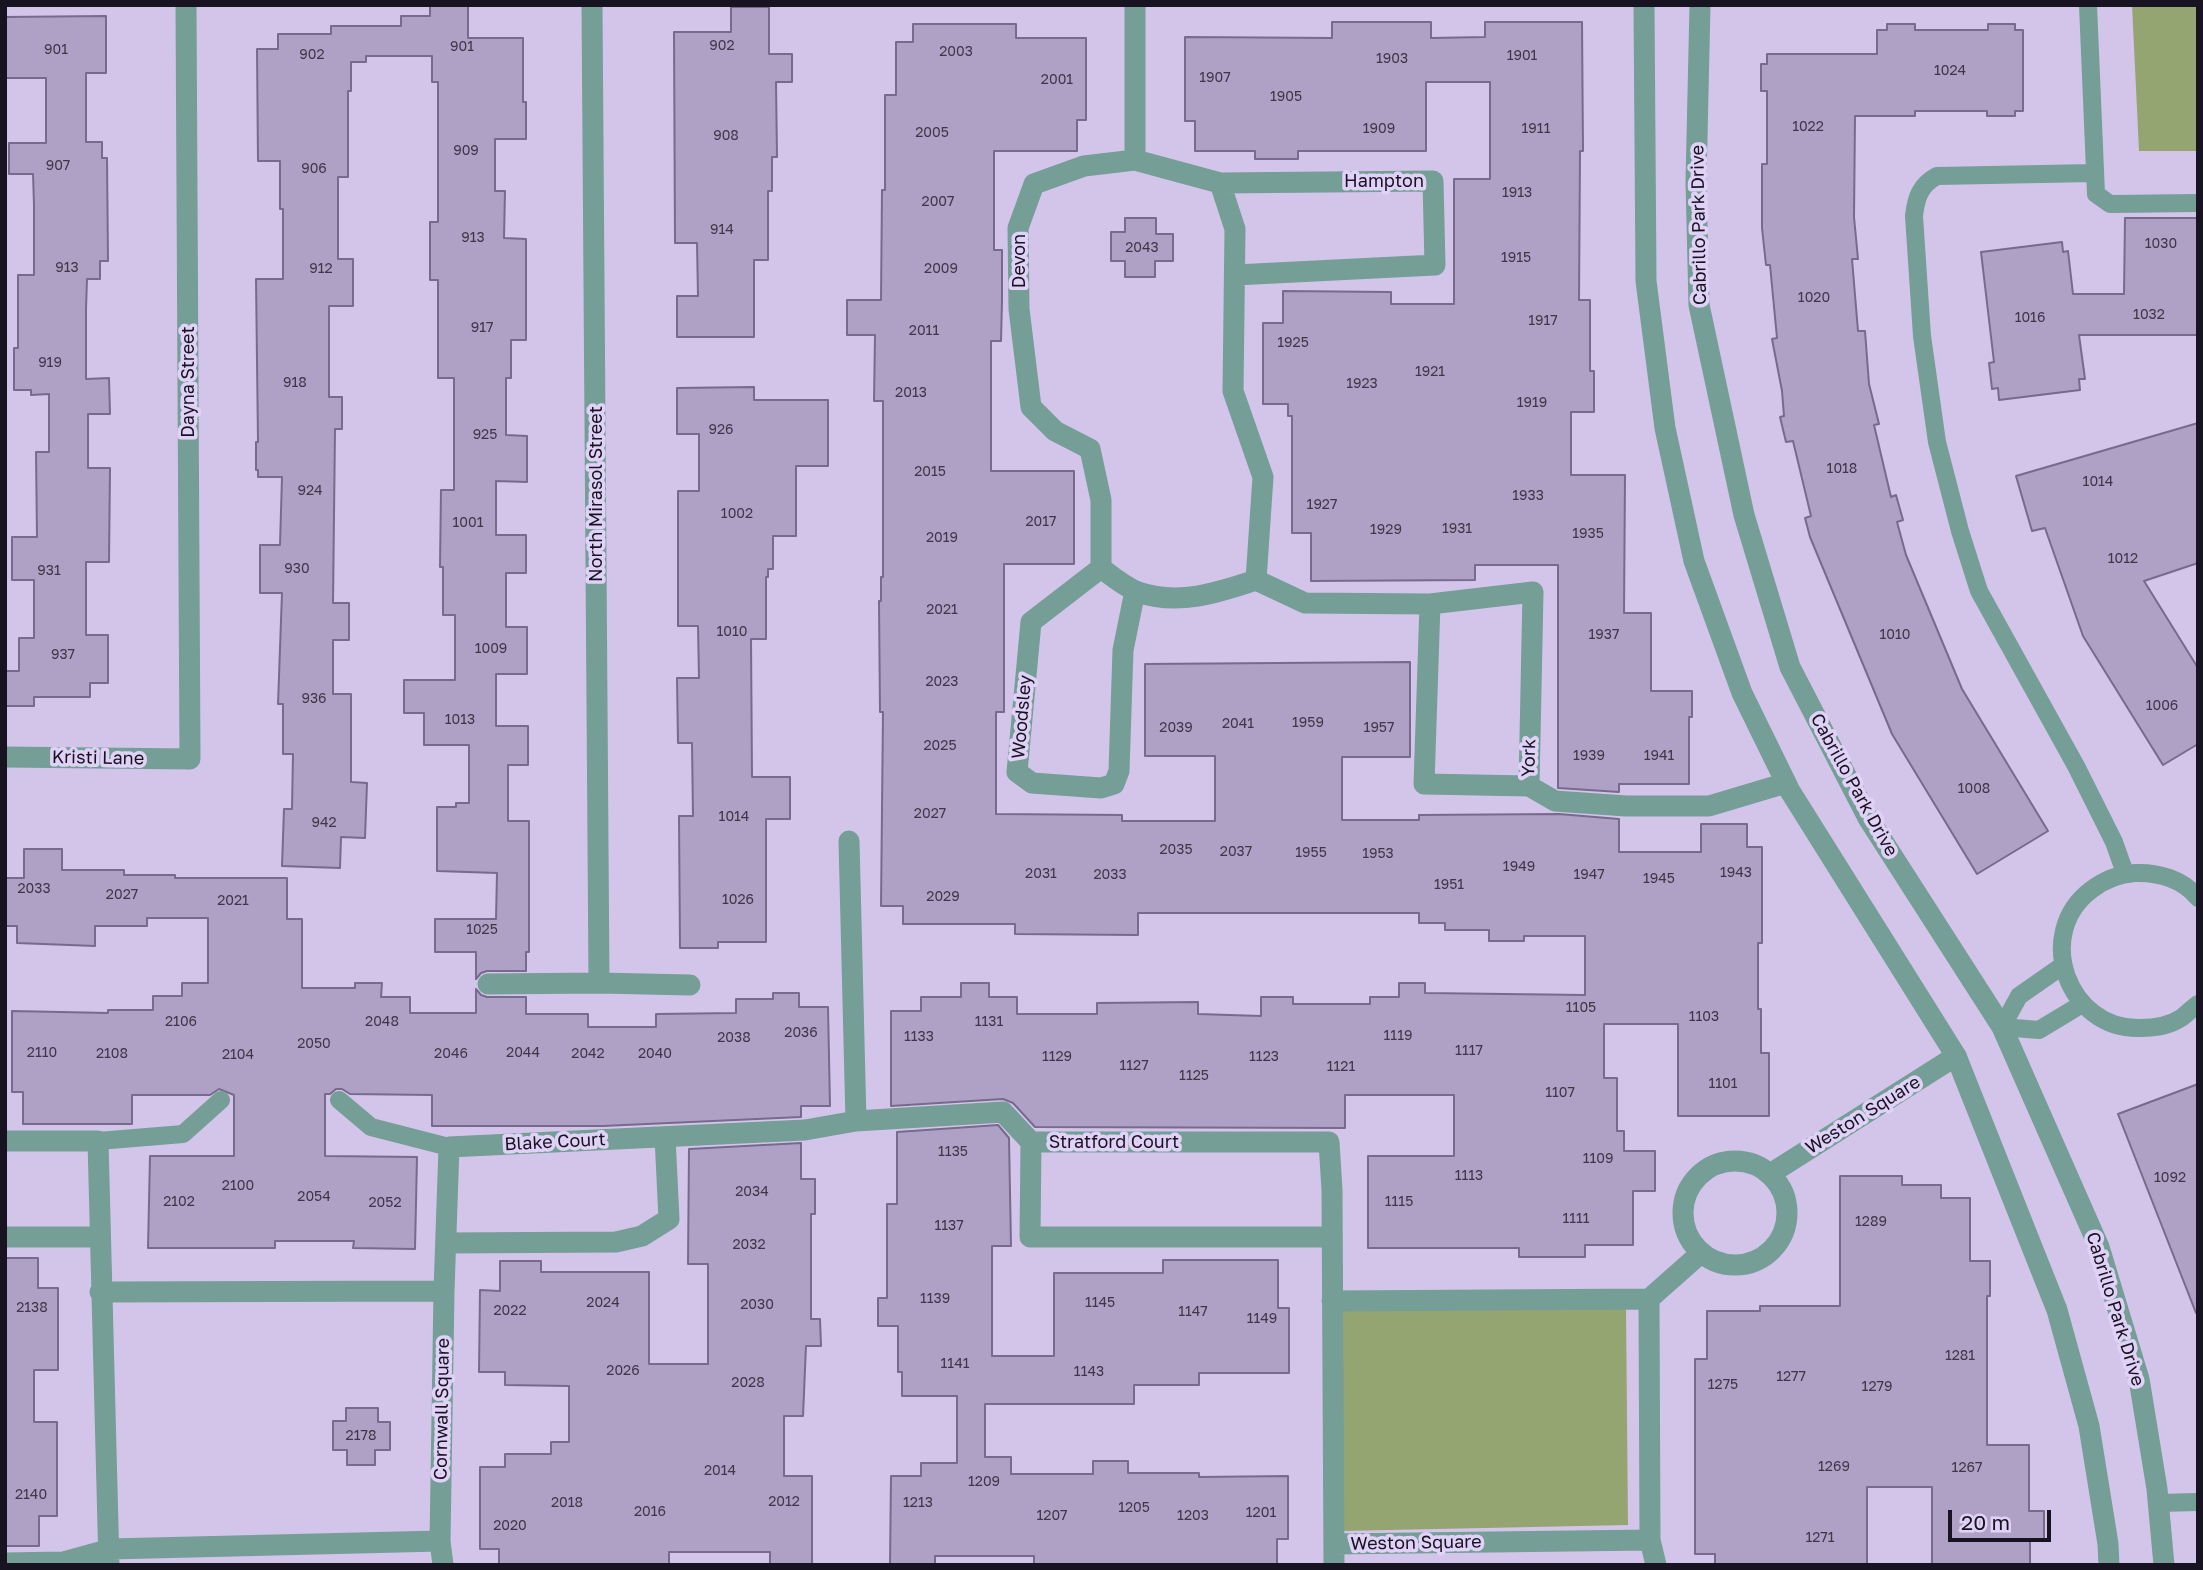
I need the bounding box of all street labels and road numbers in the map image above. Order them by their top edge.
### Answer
street label: Cabrillo Park Drive [1687,145,1711,305]
street label: Hampton [1344,170,1424,192]
street label: Devon [1008,234,1030,288]
street label: Dayna Street [177,326,199,438]
street label: North Mirasol Street [585,406,607,582]
street label: Woodsley [1008,674,1036,760]
street label: Cabrillo Park Drive [1806,710,1902,860]
street label: York [1518,739,1540,777]
street label: Kristi Lane [52,746,144,770]
street label: Weston Square [1802,1071,1924,1159]
street label: Blake Court [504,1129,606,1155]
street label: Stratford Court [1049,1131,1179,1153]
street label: Cabrillo Park Drive [2081,1229,2149,1389]
street label: Cornwall Square [430,1338,454,1480]
street label: Weston Square [1350,1531,1482,1555]

